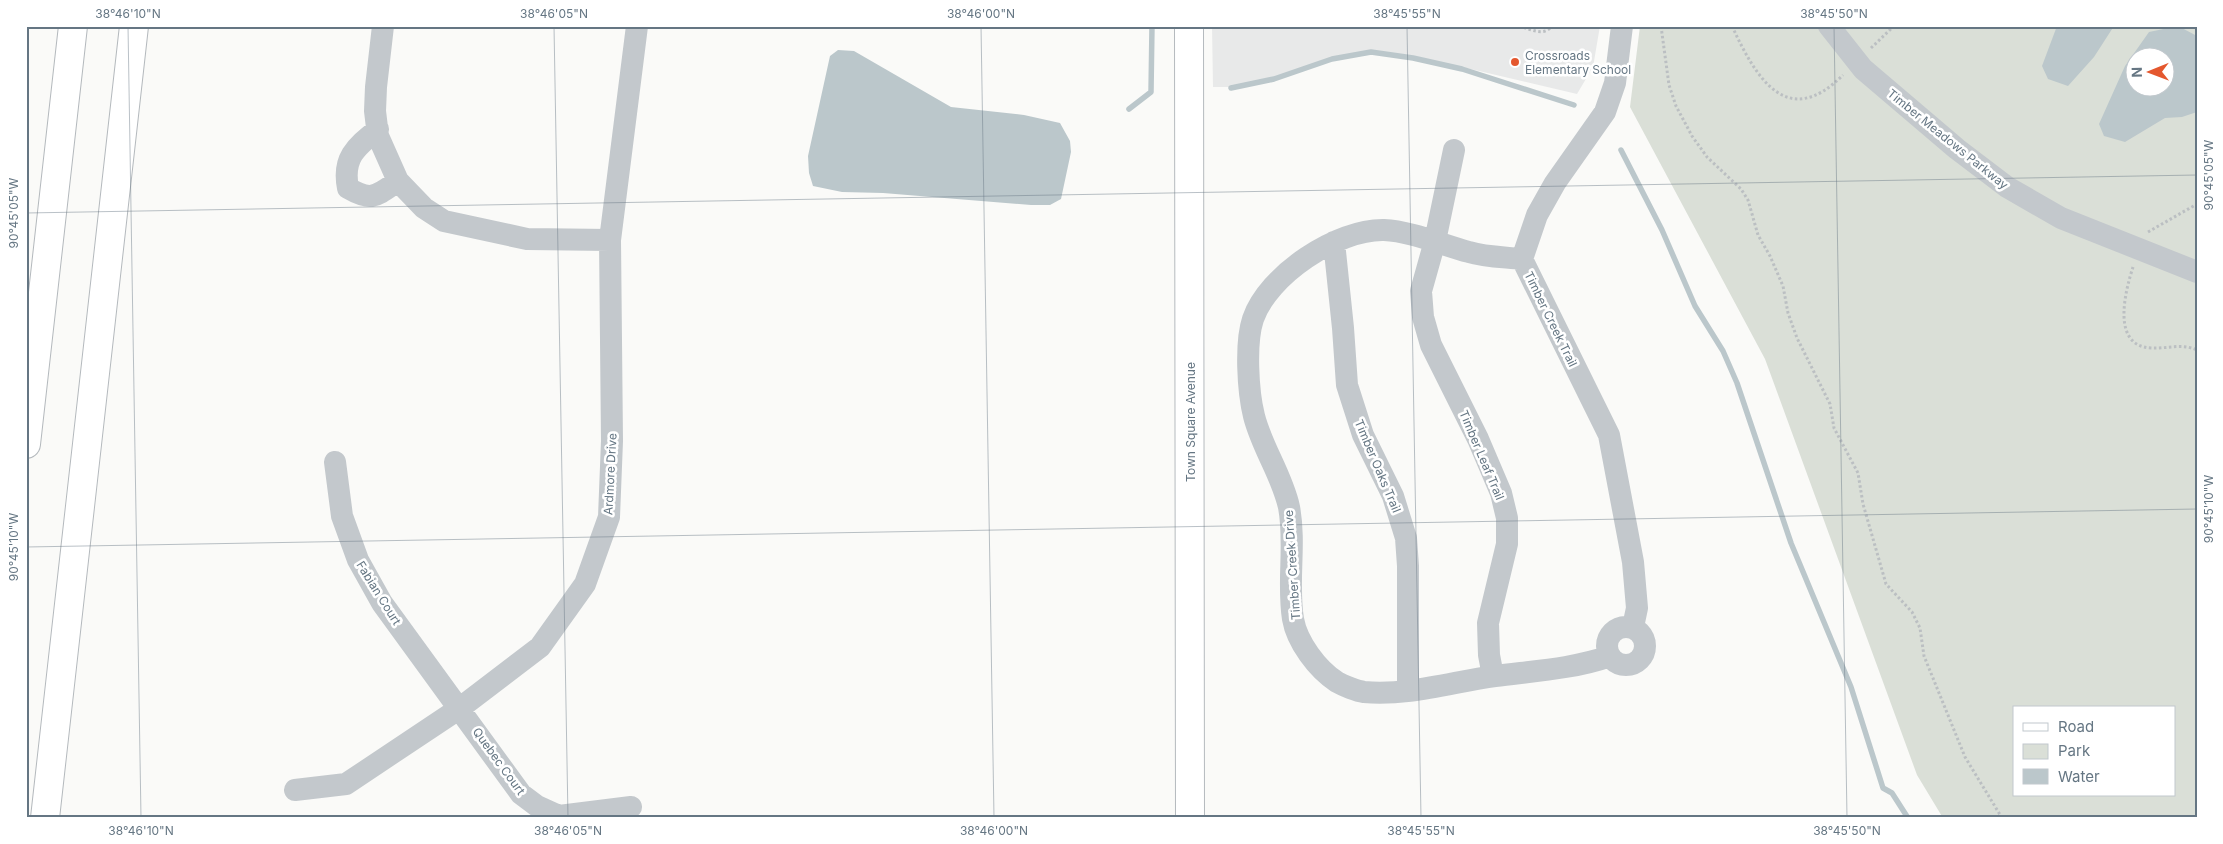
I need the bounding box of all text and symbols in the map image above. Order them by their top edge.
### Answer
text: 38°46'10"N [95,6,161,21]
text: 38°46'05"N [520,6,588,21]
text: 38°46'00"N [947,6,1015,21]
text: 38°45'55"N [1373,6,1441,21]
text: 38°45'50"N [1800,6,1868,21]
place label: Crossroads Elementary School [1525,48,1631,77]
north arrow [2126,48,2176,98]
marker: Crossroads Elementary School [1509,56,1521,68]
text: N [2128,67,2145,78]
street label: Timber Meadows Parkway [1885,86,2011,192]
text: 90°45'05"W [2201,139,2216,210]
text: 90°45'05"W [6,177,21,248]
street label: Timber Creek Trail [1521,269,1581,369]
street label: Town Square Avenue [1183,362,1198,482]
street label: Timber Leaf Trail [1456,408,1508,502]
street label: Timber Oaks Trail [1352,417,1404,515]
street label: Ardmore Drive [600,433,620,515]
text: 90°45'10"W [2201,475,2216,543]
street label: Timber Creek Drive [1281,510,1303,620]
text: 90°45'10"W [6,513,21,581]
street label: Fabian Court [353,558,405,628]
legend [2013,706,2176,796]
text: Road [2058,717,2094,736]
street label: Quebec Court [470,724,528,798]
text: Park [2058,741,2091,760]
text: Water [2058,767,2100,786]
text: 38°46'10"N [108,823,174,838]
text: 38°46'05"N [534,823,602,838]
text: 38°46'00"N [960,823,1028,838]
text: 38°45'55"N [1387,823,1455,838]
text: 38°45'50"N [1813,823,1881,838]

